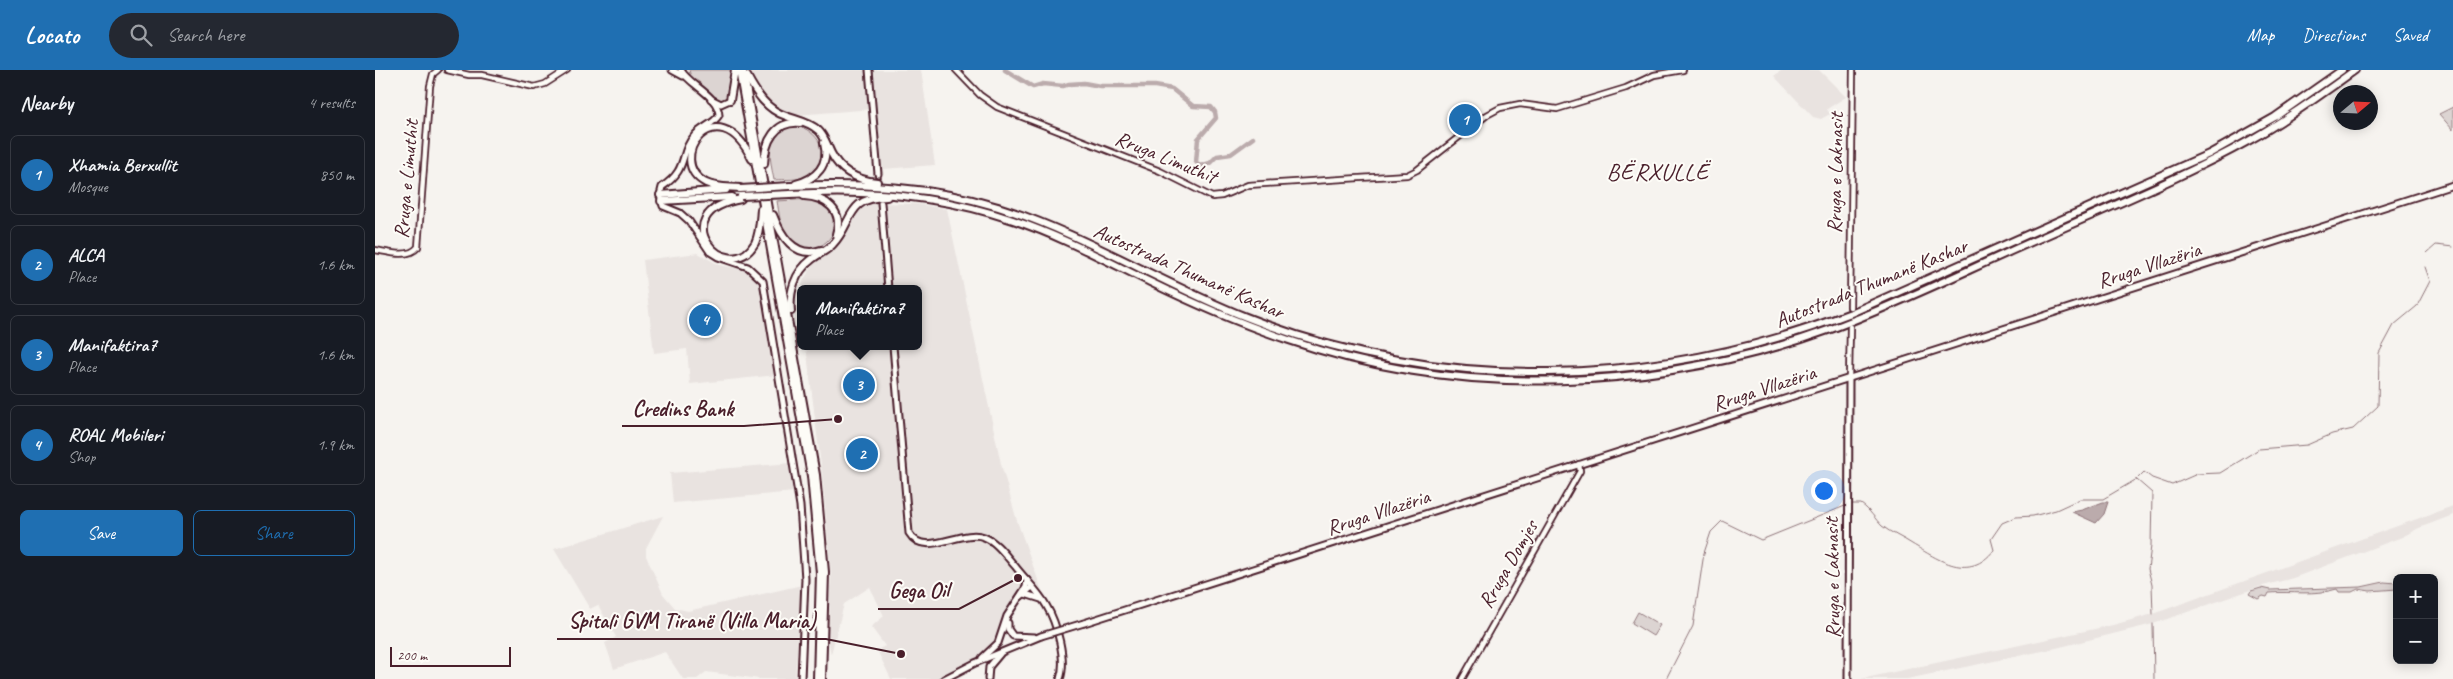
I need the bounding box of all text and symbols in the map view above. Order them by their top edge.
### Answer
search box [109,13,459,58]
text: Locato [25,20,79,50]
icon: search [127,21,155,49]
text: Search here [167,23,245,47]
text: Map [2247,24,2274,46]
text: Directions [2302,24,2365,46]
text: Saved [2393,24,2428,46]
north arrow [2333,85,2378,130]
text: Nearby [20,90,73,116]
text: 4 results [308,93,355,113]
pin: 1 [1449,101,1481,139]
street label: Rruga e Laknasit [1821,110,1849,234]
street label: Rruga e Limuthit [388,116,424,240]
street label: Rruga Limuthit [1111,125,1223,190]
text: Xhamia Berxullit [68,153,177,177]
district label: BËRXULLË [1607,157,1711,187]
text: 1 [33,165,41,185]
text: 850 m [320,165,354,185]
text: Mosque [68,177,108,197]
street label: Autostrada Thumanë Kashar [1090,217,1289,325]
street label: Autostrada Thumanë Kashar [1771,232,1972,334]
street label: Rruga Vllazëria [2094,236,2205,294]
text: ALCA [68,243,104,267]
text: 2 [33,255,41,275]
text: 1.6 km [317,255,354,275]
text: Place [68,267,96,287]
popup [797,285,922,350]
text: Manifaktira7 [815,296,904,320]
pin: 4 [689,301,721,339]
text: Place [815,320,843,340]
text: Manifaktira7 [68,333,157,357]
text: 3 [33,345,41,365]
text: 1.6 km [317,345,354,365]
text: Place [68,357,96,377]
street label: Rruga Vllazëria [1709,359,1820,417]
pin: 3 [843,366,875,404]
callout: Credins Bank [622,389,744,426]
text: Credins Bank [632,395,735,423]
text: ROAL Mobileri [68,423,163,447]
text: 4 [33,435,41,455]
text: 1.9 km [317,435,354,455]
pin: 2 [846,435,878,473]
text: Shop [68,447,95,467]
your location [1811,478,1837,504]
street label: Rruga Vllazëria [1323,483,1434,541]
button: Save [20,510,183,556]
button: Share [193,510,355,556]
street label: Rruga Domjes [1473,514,1544,612]
street label: Rruga e Laknasit [1818,515,1846,639]
callout: Gega Oil [878,572,959,609]
map controls [2393,574,2438,664]
button: + [2393,574,2438,619]
text: Gega Oil [889,577,953,605]
callout: Spitali GVM Tiranë (Villa Maria) [557,602,826,639]
text: Spitali GVM Tiranë (Villa Maria) [568,607,818,635]
button: − [2393,619,2438,664]
scale bar [390,644,511,667]
text: 200 m [397,647,427,664]

